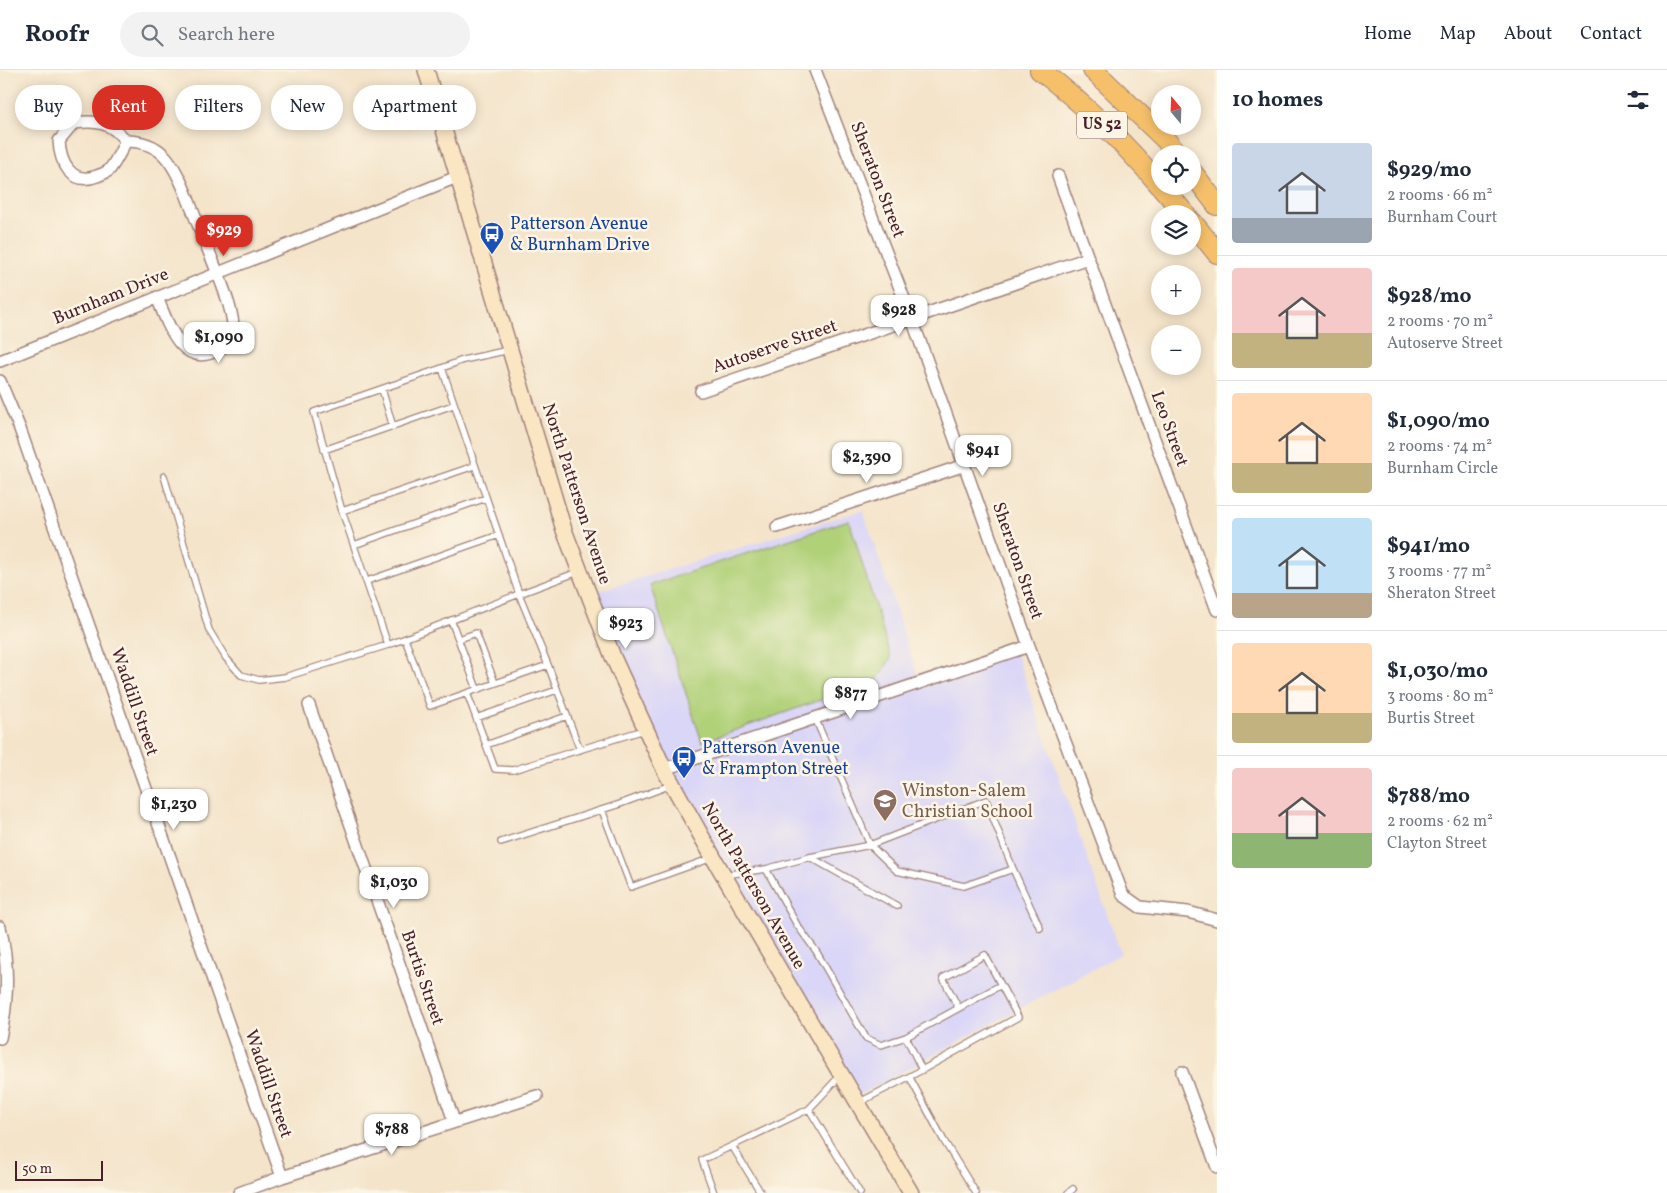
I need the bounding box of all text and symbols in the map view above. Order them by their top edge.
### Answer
search box [120,12,470,57]
text: Roofr [25,18,90,52]
icon: search [138,21,166,49]
text: Search here [178,22,275,48]
text: Home [1364,22,1412,47]
text: Map [1440,22,1476,47]
text: About [1504,22,1552,47]
text: Contact [1580,22,1642,47]
chip: Buy [15,85,82,130]
chip: Rent [92,85,165,130]
chip: Filters [175,85,261,130]
chip: New [271,85,343,130]
chip: Apartment [353,85,476,130]
north arrow [1151,85,1201,135]
map controls [1151,85,1201,375]
text: 10 homes [1232,86,1323,115]
icon: filters [1624,86,1652,114]
road number: US 52 [1077,112,1127,138]
street label: Sheraton Street [843,118,911,242]
button: locate [1151,145,1201,195]
text: $929/mo [1387,156,1472,185]
icon: home [1272,163,1332,223]
text: 2 rooms · 66 m² [1387,185,1493,207]
button: layers [1151,205,1201,255]
text: Burnham Court [1387,207,1497,229]
place label: Patterson Avenue & Burnham Drive [510,212,650,258]
pin: $929 [194,214,254,257]
text: $929 [207,220,241,242]
bus stop icon: Patterson Avenue & Burnham Drive [479,221,505,255]
street label: Burnham Drive [49,262,173,332]
button: + [1151,265,1201,315]
text: $928/mo [1387,282,1471,311]
icon: home [1272,288,1332,348]
pin: $928 [869,294,929,337]
text: $928 [882,300,916,322]
text: 2 rooms · 70 m² [1387,311,1493,333]
street label: Autoserve Street [709,314,841,380]
pin: $1,090 [178,322,260,364]
button: − [1151,325,1201,375]
text: $1,090 [195,327,243,349]
text: Autoserve Street [1387,333,1503,355]
street label: Leo Street [1144,388,1194,470]
street label: North Patterson Avenue [535,400,617,588]
text: $1,090/mo [1387,407,1490,436]
icon: home [1272,413,1332,473]
pin: $941 [953,434,1013,477]
text: 2 rooms · 74 m² [1387,436,1492,458]
text: $941 [966,440,1000,462]
pin: $2,390 [826,442,908,484]
text: $2,390 [843,447,891,469]
text: Burnham Circle [1387,458,1498,480]
street label: Sheraton Street [985,499,1049,623]
text: $941/mo [1387,532,1470,561]
icon: home [1272,538,1332,598]
text: 3 rooms · 77 m² [1387,561,1491,583]
text: Sheraton Street [1387,583,1496,605]
pin: $923 [596,608,656,650]
text: $923 [609,613,643,635]
street label: Waddill Street [104,644,164,760]
text: $1,030/mo [1387,657,1488,686]
icon: home [1272,663,1332,723]
pin: $877 [821,678,881,720]
text: $877 [835,683,867,705]
text: 3 rooms · 80 m² [1387,686,1494,708]
text: Burtis Street [1387,708,1475,730]
place label: Patterson Avenue & Frampton Street [702,736,849,782]
bus stop icon: Patterson Avenue & Frampton Street [671,745,697,779]
place label: Winston-Salem Christian School [902,779,1033,825]
text: $788/mo [1387,782,1470,811]
pin: $1,230 [133,788,215,831]
school or university icon: Winston-Salem Christian School [872,788,898,822]
icon: home [1272,788,1332,848]
text: $1,230 [151,794,197,816]
street label: North Patterson Avenue [695,798,811,974]
text: 2 rooms · 62 m² [1387,811,1493,833]
text: Clayton Street [1387,833,1487,855]
pin: $1,030 [353,866,435,909]
text: $1,030 [370,872,418,894]
street label: Burtis Street [394,927,450,1029]
street label: Waddill Street [238,1026,298,1142]
pin: $788 [362,1114,422,1156]
text: $788 [375,1119,409,1141]
scale bar [15,1158,102,1181]
text: 50 m [22,1160,52,1179]

